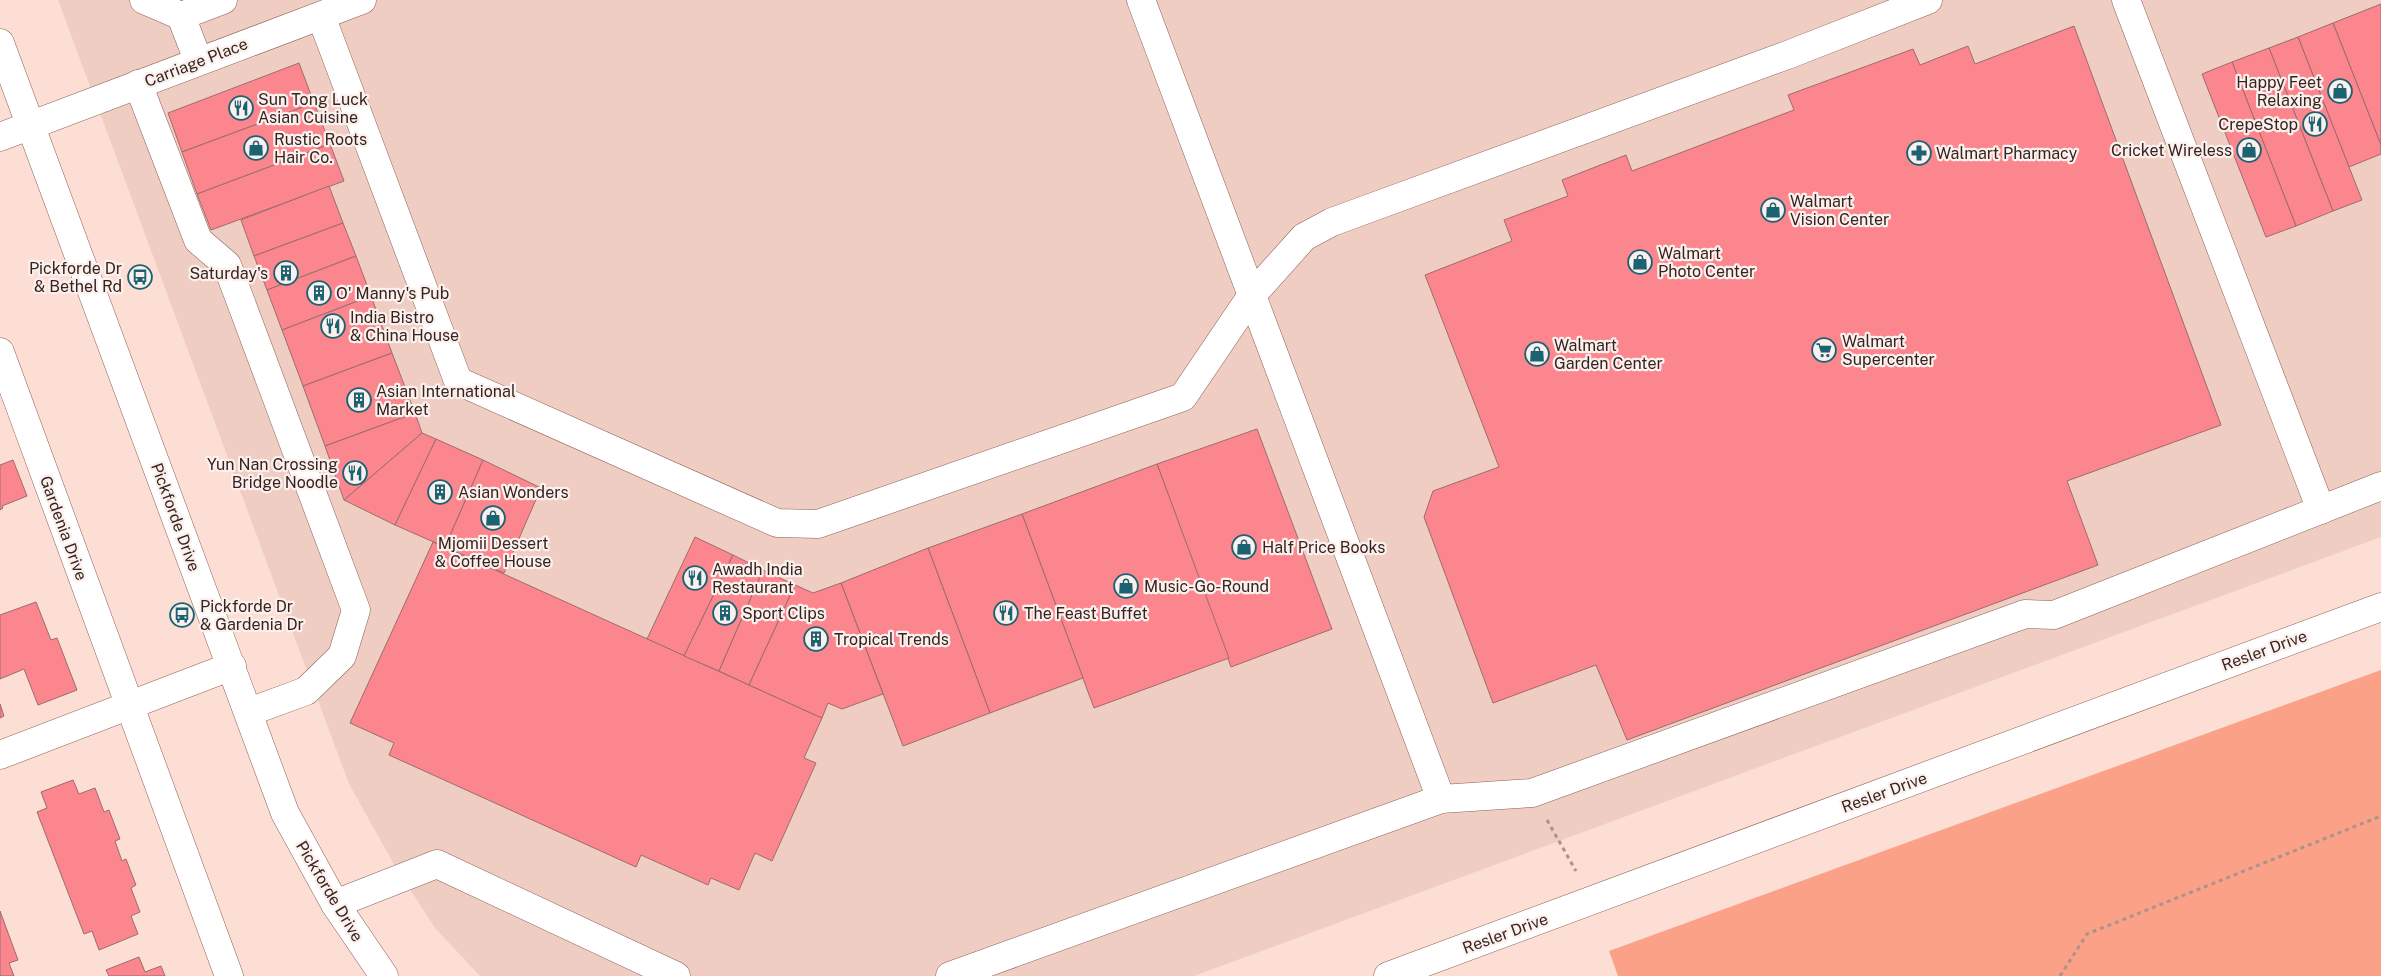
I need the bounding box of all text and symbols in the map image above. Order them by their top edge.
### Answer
street label: Carriage Place [142,34,251,91]
place label: Happy Feet Relaxing [2236,73,2322,110]
shop icon: Happy Feet Relaxing [2327,78,2353,104]
place label: Sun Tong Luck Asian Cuisine [258,90,368,127]
restaurant icon: Sun Tong Luck Asian Cuisine [228,95,254,121]
restaurant icon: CrepeStop [2302,111,2328,137]
place label: CrepeStop [2218,115,2298,134]
place label: Rustic Roots Hair Co. [274,130,367,167]
shop icon: Rustic Roots Hair Co. [243,135,269,161]
shop icon: Cricket Wireless [2236,137,2262,163]
pharmacy icon: Walmart Pharmacy [1906,140,1932,166]
place label: Cricket Wireless [2111,141,2232,160]
place label: Walmart Pharmacy [1936,144,2078,163]
place label: Walmart Vision Center [1790,192,1889,229]
shop icon: Walmart Vision Center [1760,197,1786,223]
place label: Walmart Photo Center [1658,244,1755,281]
shop icon: Walmart Photo Center [1627,249,1653,275]
place label: Pickforde Dr & Bethel Rd [29,259,122,296]
building icon: Saturday's [273,260,299,286]
bus stop icon: Pickforde Dr & Bethel Rd [127,264,153,290]
place label: Saturday's [189,264,268,283]
building icon: O' Manny's Pub [306,280,332,306]
place label: O' Manny's Pub [336,284,449,303]
place label: India Bistro & China House [350,308,459,345]
restaurant icon: India Bistro & China House [320,313,346,339]
place label: Walmart Supercenter [1842,332,1935,369]
place label: Walmart Garden Center [1554,336,1663,373]
supermarket icon: Walmart Supercenter [1811,337,1837,363]
shop icon: Walmart Garden Center [1524,341,1550,367]
place label: Asian International Market [376,382,516,419]
building icon: Asian International Market [346,387,372,413]
place label: Yun Nan Crossing Bridge Noodle [207,455,338,492]
street label: Pickforde Drive [147,460,204,574]
restaurant icon: Yun Nan Crossing Bridge Noodle [342,460,368,486]
street label: Gardenia Drive [36,473,91,583]
building icon: Asian Wonders [427,479,453,505]
place label: Asian Wonders [458,483,569,502]
shop icon: Mjomii Dessert & Coffee House [480,505,506,531]
place label: Mjomii Dessert & Coffee House [435,534,551,571]
shop icon: Half Price Books [1231,534,1257,560]
place label: Half Price Books [1262,538,1385,557]
place label: Awadh India Restaurant [712,560,803,597]
restaurant icon: Awadh India Restaurant [682,565,708,591]
shop icon: Music-Go-Round [1113,573,1139,599]
place label: Music-Go-Round [1144,577,1269,596]
place label: Pickforde Dr & Gardenia Dr [200,597,304,634]
building icon: Sport Clips [712,600,738,626]
restaurant icon: The Feast Buffet [993,600,1019,626]
bus stop icon: Pickforde Dr & Gardenia Dr [169,602,195,628]
place label: Sport Clips [742,604,825,623]
place label: The Feast Buffet [1024,604,1148,623]
building icon: Tropical Trends [803,626,829,652]
street label: Resler Drive [2219,626,2310,675]
place label: Tropical Trends [834,630,949,649]
street label: Resler Drive [1839,768,1930,817]
street label: Pickforde Drive [292,838,367,945]
street label: Resler Drive [1460,909,1551,958]

